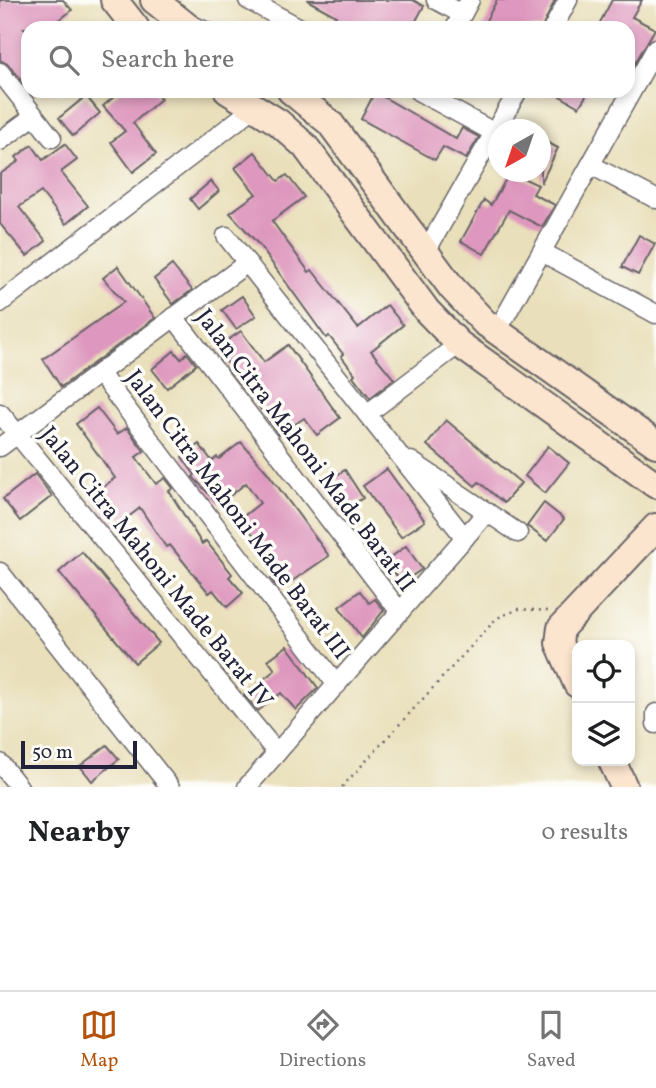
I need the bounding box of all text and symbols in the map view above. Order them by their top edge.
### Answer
search box [21,21,635,98]
icon: search [45,41,83,79]
text: Search here [101,42,234,78]
north arrow [488,119,551,182]
street label: Jalan Citra Mahoni Made Barat II [186,303,422,600]
street label: Jalan Citra Mahoni Made Barat III [116,363,357,667]
street label: Jalan Citra Mahoni Made Barat IV [31,420,280,717]
map controls [572,640,635,766]
button: locate [572,640,635,703]
button: layers [572,703,635,766]
scale bar [21,738,136,770]
text: 50 m [32,740,73,766]
text: Nearby [28,812,130,854]
text: 0 results [541,817,628,849]
tab: Map [80,1006,118,1074]
tab: Directions [279,1006,366,1074]
tab: Saved [527,1006,576,1074]

